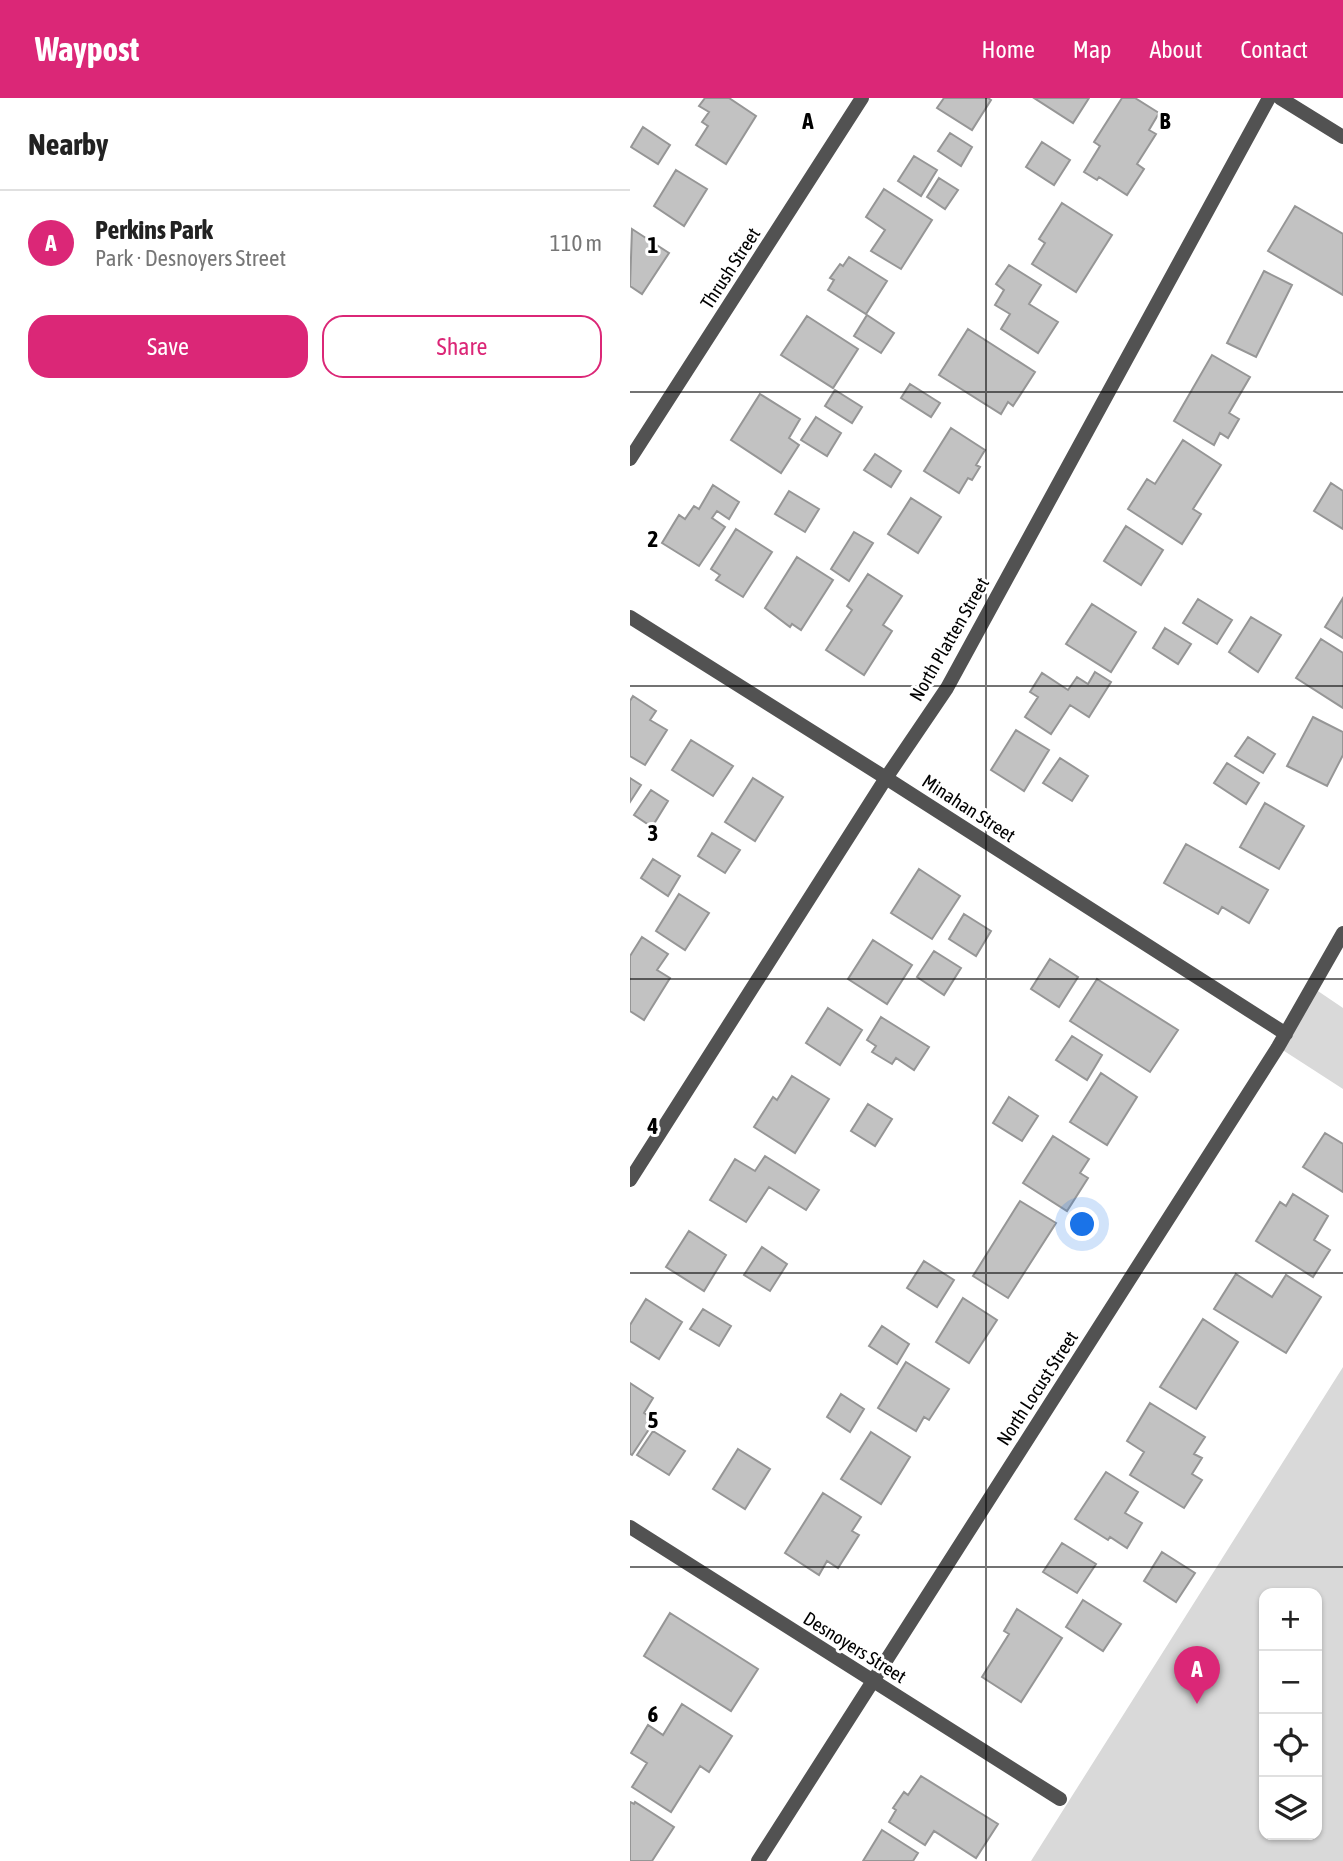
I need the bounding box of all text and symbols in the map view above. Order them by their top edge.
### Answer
text: Waypost [35,30,139,68]
text: Home [981,36,1035,63]
text: Map [1073,36,1111,63]
text: About [1149,36,1202,63]
text: Contact [1240,36,1308,63]
text: A [801,108,814,134]
text: B [1160,108,1171,134]
text: Nearby [28,127,108,161]
text: Perkins Park [95,215,213,245]
street label: Thrush Street [696,223,764,313]
text: A [45,230,57,256]
text: 110 m [550,230,602,256]
text: 1 [648,232,659,258]
text: Park · Desnoyers Street [95,245,286,271]
button: Save [28,315,308,378]
button: Share [322,315,602,378]
text: 2 [648,526,658,552]
street label: North Platten Street [905,573,993,705]
street label: Minahan Street [918,770,1020,846]
text: 3 [648,820,658,846]
text: 4 [647,1113,659,1139]
your location [1065,1207,1099,1241]
street label: North Locust Street [992,1327,1082,1449]
text: 5 [648,1407,659,1433]
map controls [1259,1588,1322,1840]
button: + [1259,1588,1322,1651]
street label: Desnoyers Street [800,1607,910,1687]
pin: A [1174,1646,1220,1704]
button: − [1259,1651,1322,1714]
text: 6 [648,1701,659,1727]
button: locate [1259,1714,1322,1777]
button: layers [1259,1777,1322,1840]

